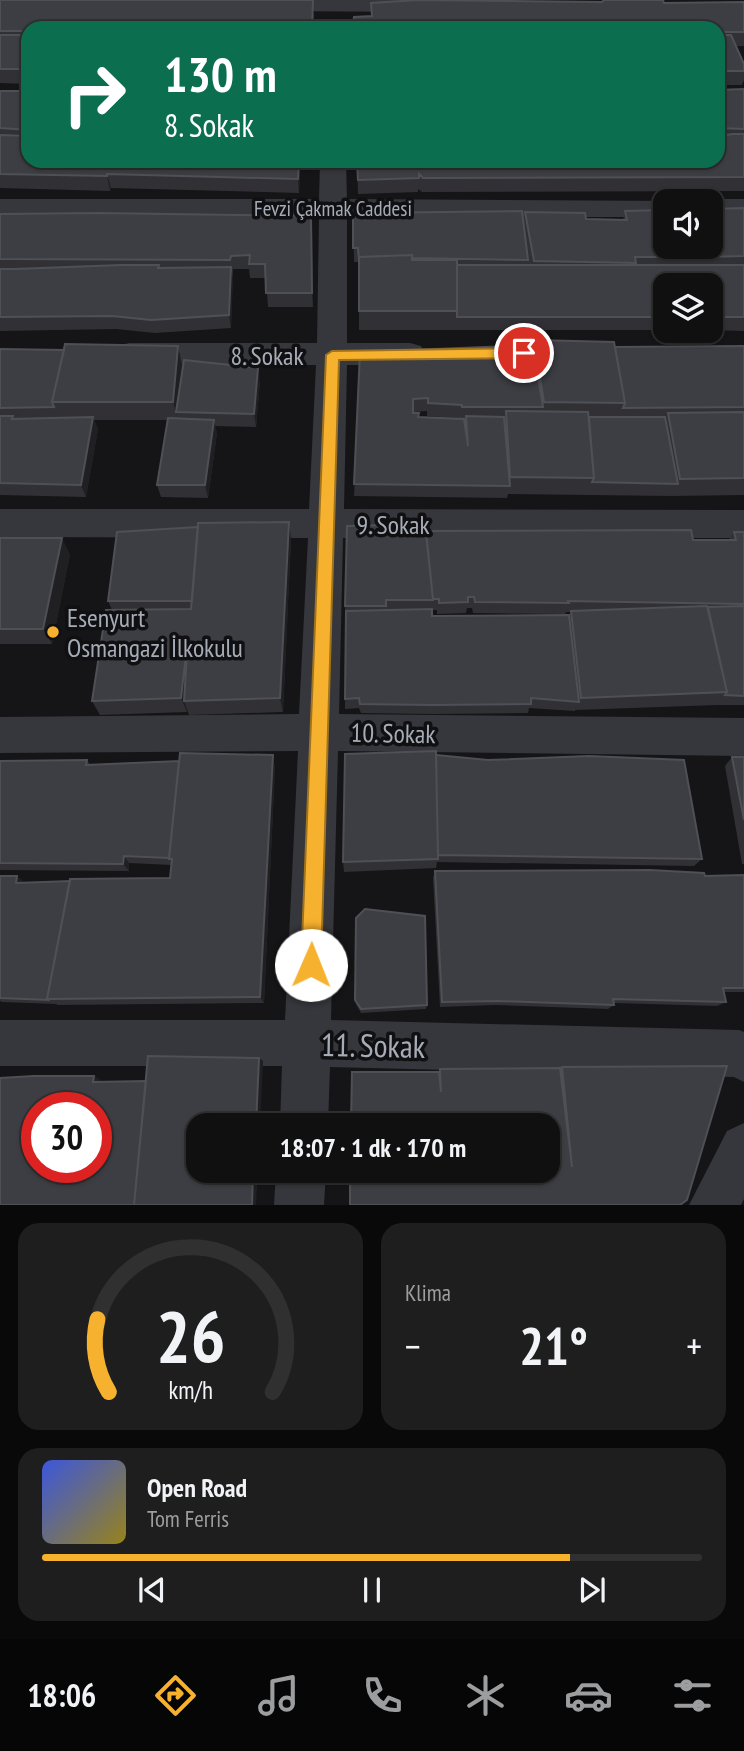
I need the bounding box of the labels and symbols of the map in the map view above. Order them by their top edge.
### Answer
street label: Fevzi Çakmak Caddesi [254,195,412,222]
pin [494,323,554,383]
street label: 8. Sokak [230,339,304,372]
street label: 9. Sokak [356,508,430,541]
place label: Esenyurt Osmangazi İlkokulu [67,601,243,664]
marker: Esenyurt Osmangazi İlkokulu [45,624,61,640]
street label: 10. Sokak [350,716,436,750]
position arrow [274,928,348,1002]
street label: 11. Sokak [320,1023,426,1067]
speed limit sign: 30 [21,1092,112,1183]

